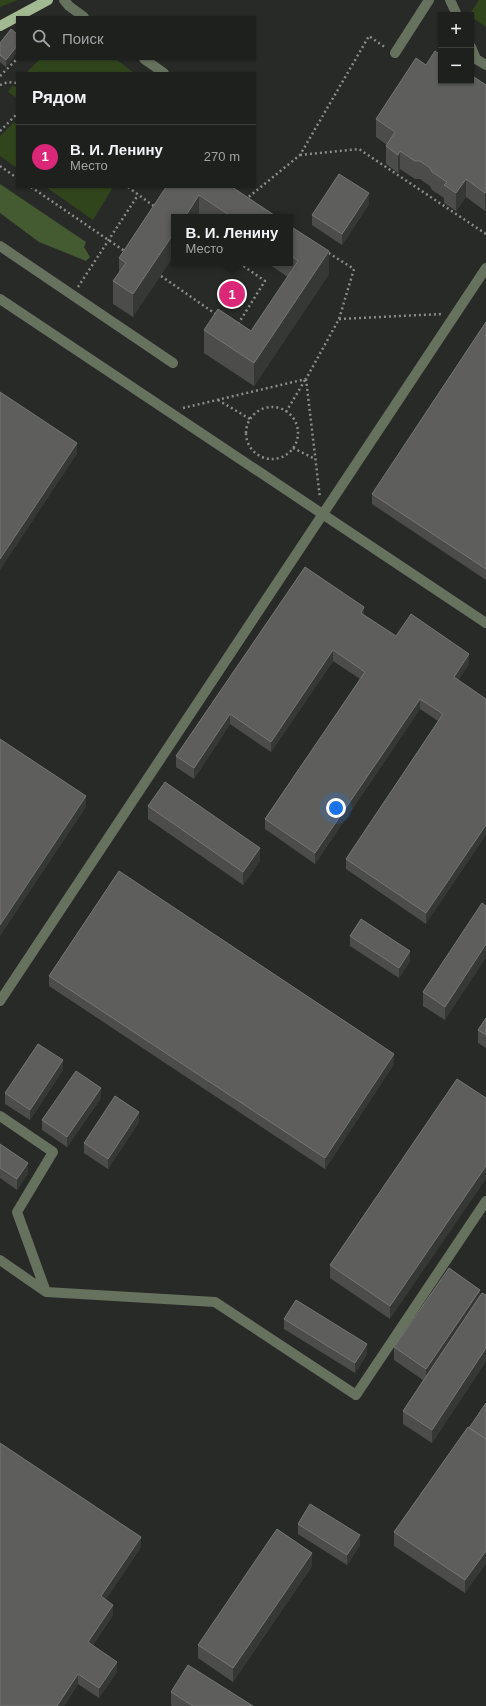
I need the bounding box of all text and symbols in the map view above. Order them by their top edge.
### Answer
map controls [438,12,474,84]
button: + [438,12,474,48]
search box [16,16,256,60]
icon: search [30,27,52,49]
text: Поиск [62,30,104,47]
button: − [438,48,474,84]
text: Рядом [32,88,87,107]
text: В. И. Ленину [70,141,163,158]
text: 1 [41,149,49,164]
text: 270 m [204,149,240,164]
text: Место [70,158,108,173]
popup [171,214,293,266]
text: В. И. Ленину [186,224,278,241]
text: Место [186,241,223,256]
pin: 1 [219,279,245,309]
your location [326,798,346,818]

